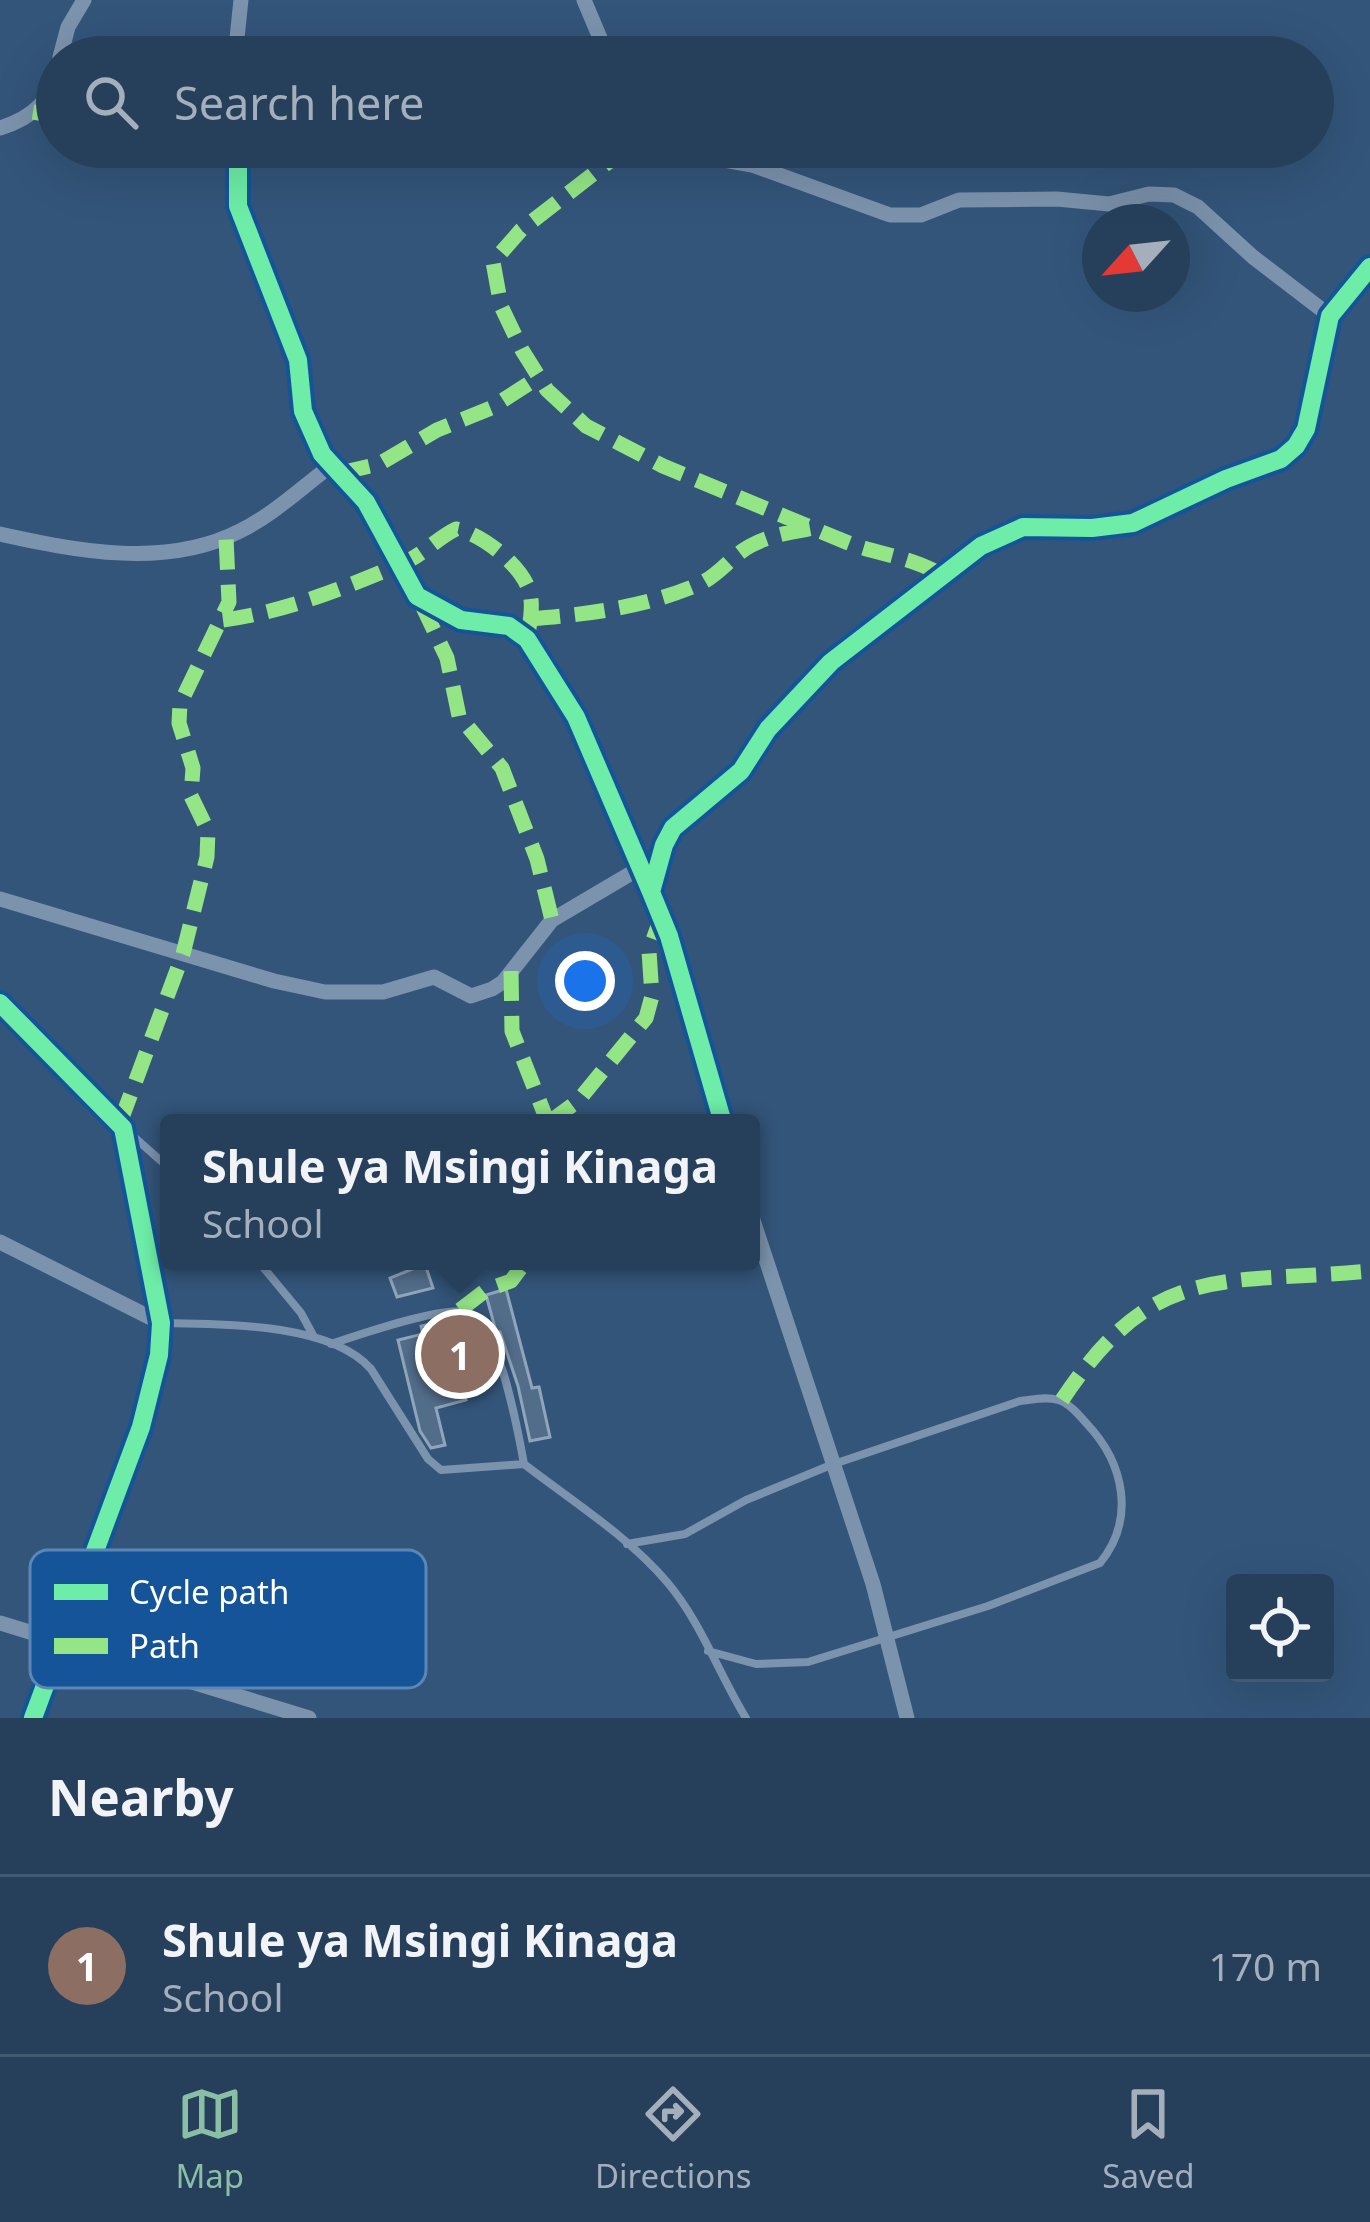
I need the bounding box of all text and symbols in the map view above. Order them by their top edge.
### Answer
search box [36,36,1334,168]
icon: search [78,69,144,135]
text: Search here [174,72,424,133]
north arrow [1082,204,1190,312]
your location [555,951,615,1011]
popup [160,1114,760,1270]
text: Shule ya Msingi Kinaga [202,1135,718,1196]
text: School [202,1196,324,1249]
pin: 1 [421,1309,499,1399]
legend [30,1550,426,1688]
text: Cycle path [129,1569,289,1614]
map controls [1226,1574,1334,1682]
button: locate [1226,1574,1334,1682]
text: Path [129,1623,200,1668]
text: Nearby [48,1761,234,1831]
text: Shule ya Msingi Kinaga [162,1909,678,1970]
text: 1 [76,1939,98,1992]
text: 170 m [1208,1939,1322,1992]
text: School [162,1970,284,2023]
tab: Map [175,2081,244,2198]
tab: Directions [595,2081,752,2198]
tab: Saved [1102,2081,1195,2198]

